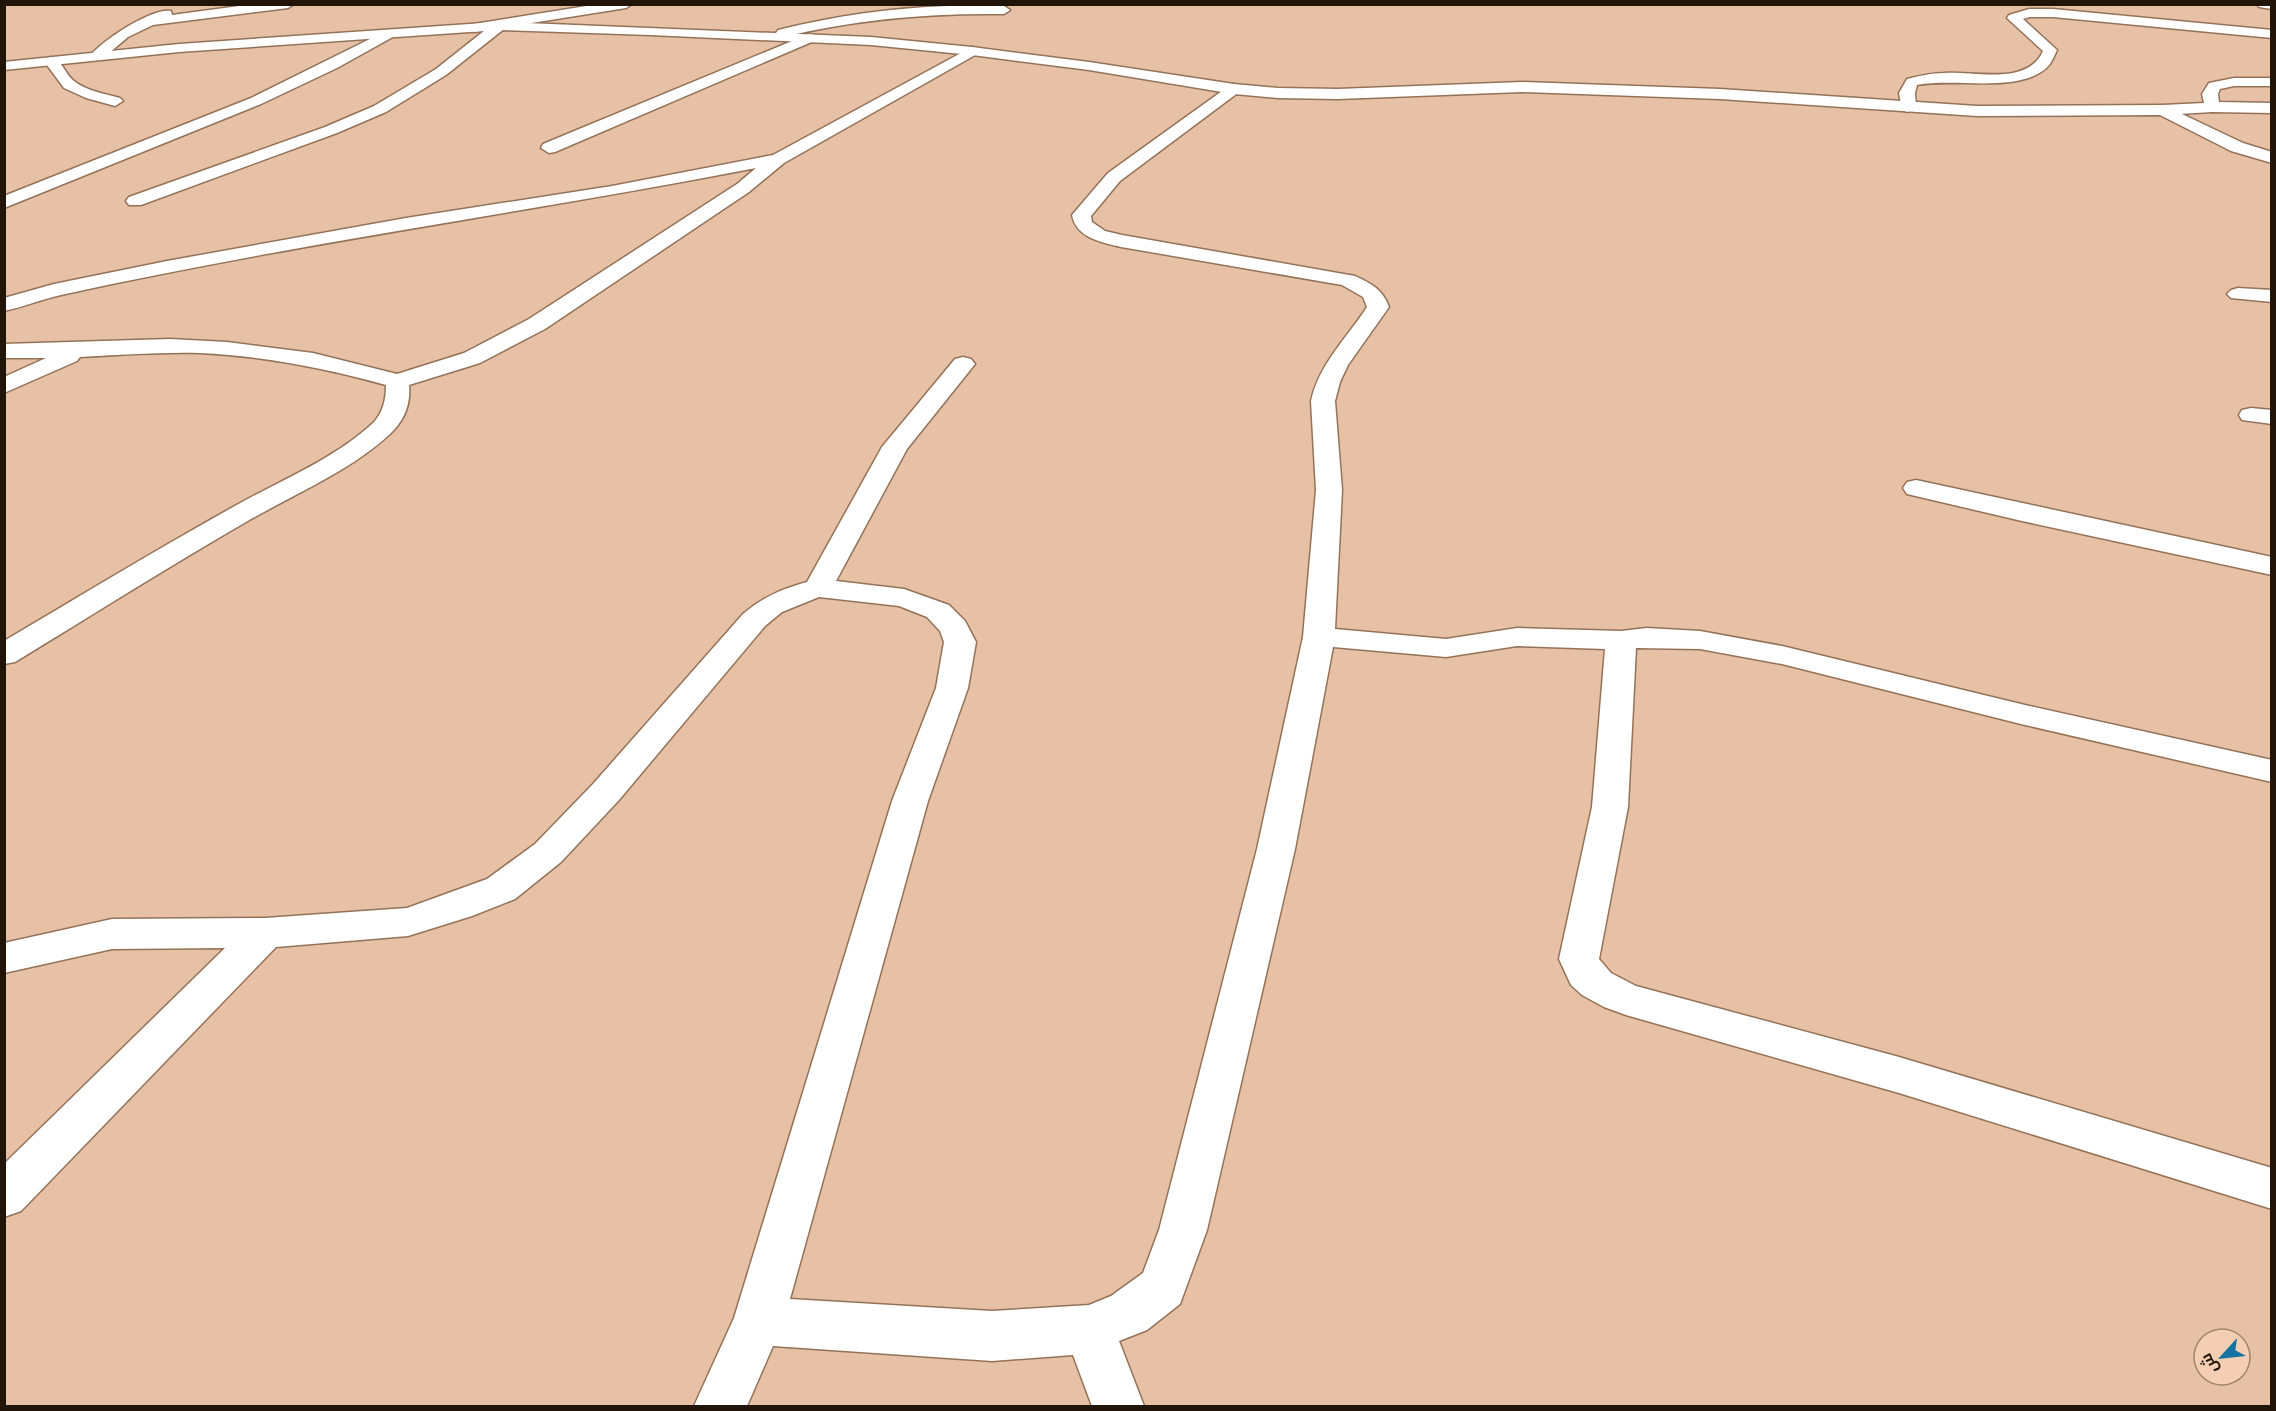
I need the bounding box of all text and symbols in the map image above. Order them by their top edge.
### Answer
north arrow [2192,1327,2252,1387]
text: ش [2194,1350,2223,1378]

